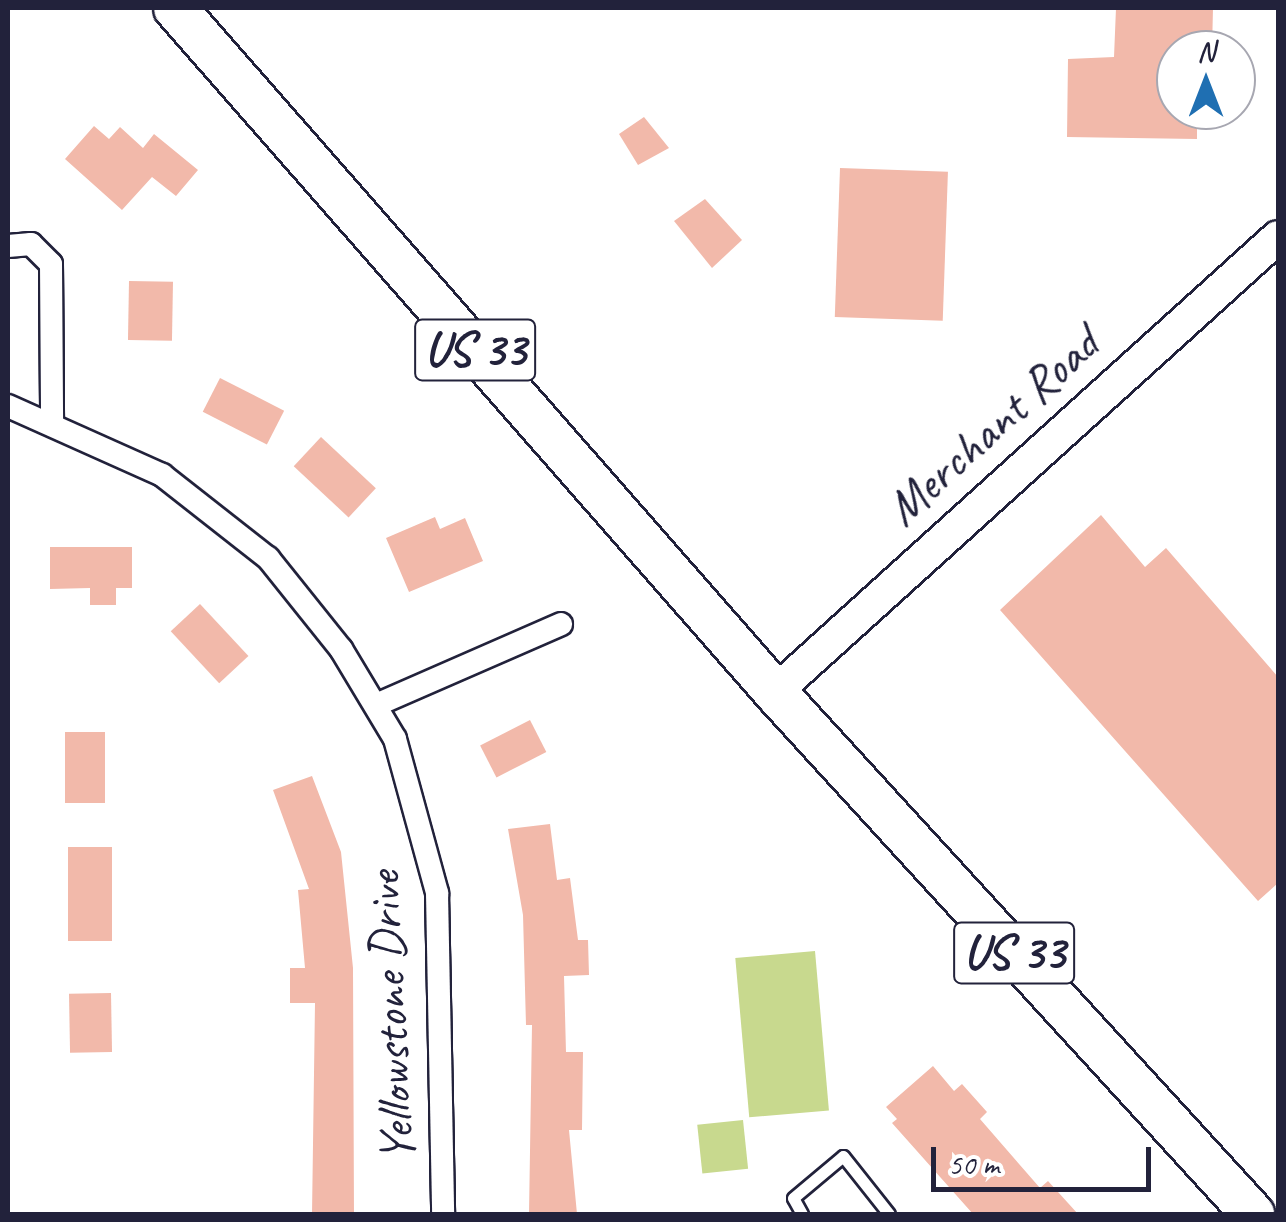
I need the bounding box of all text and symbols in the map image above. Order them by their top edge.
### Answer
north arrow [1156,30,1256,130]
text: N [1197,34,1215,69]
road number: US 33 [412,307,538,393]
street label: Merchant Road [873,315,1111,537]
street label: Yellowstone Drive [352,870,428,1164]
road number: US 33 [952,910,1076,996]
scale bar [936,1127,1156,1189]
text: 50 m [948,1145,999,1183]

